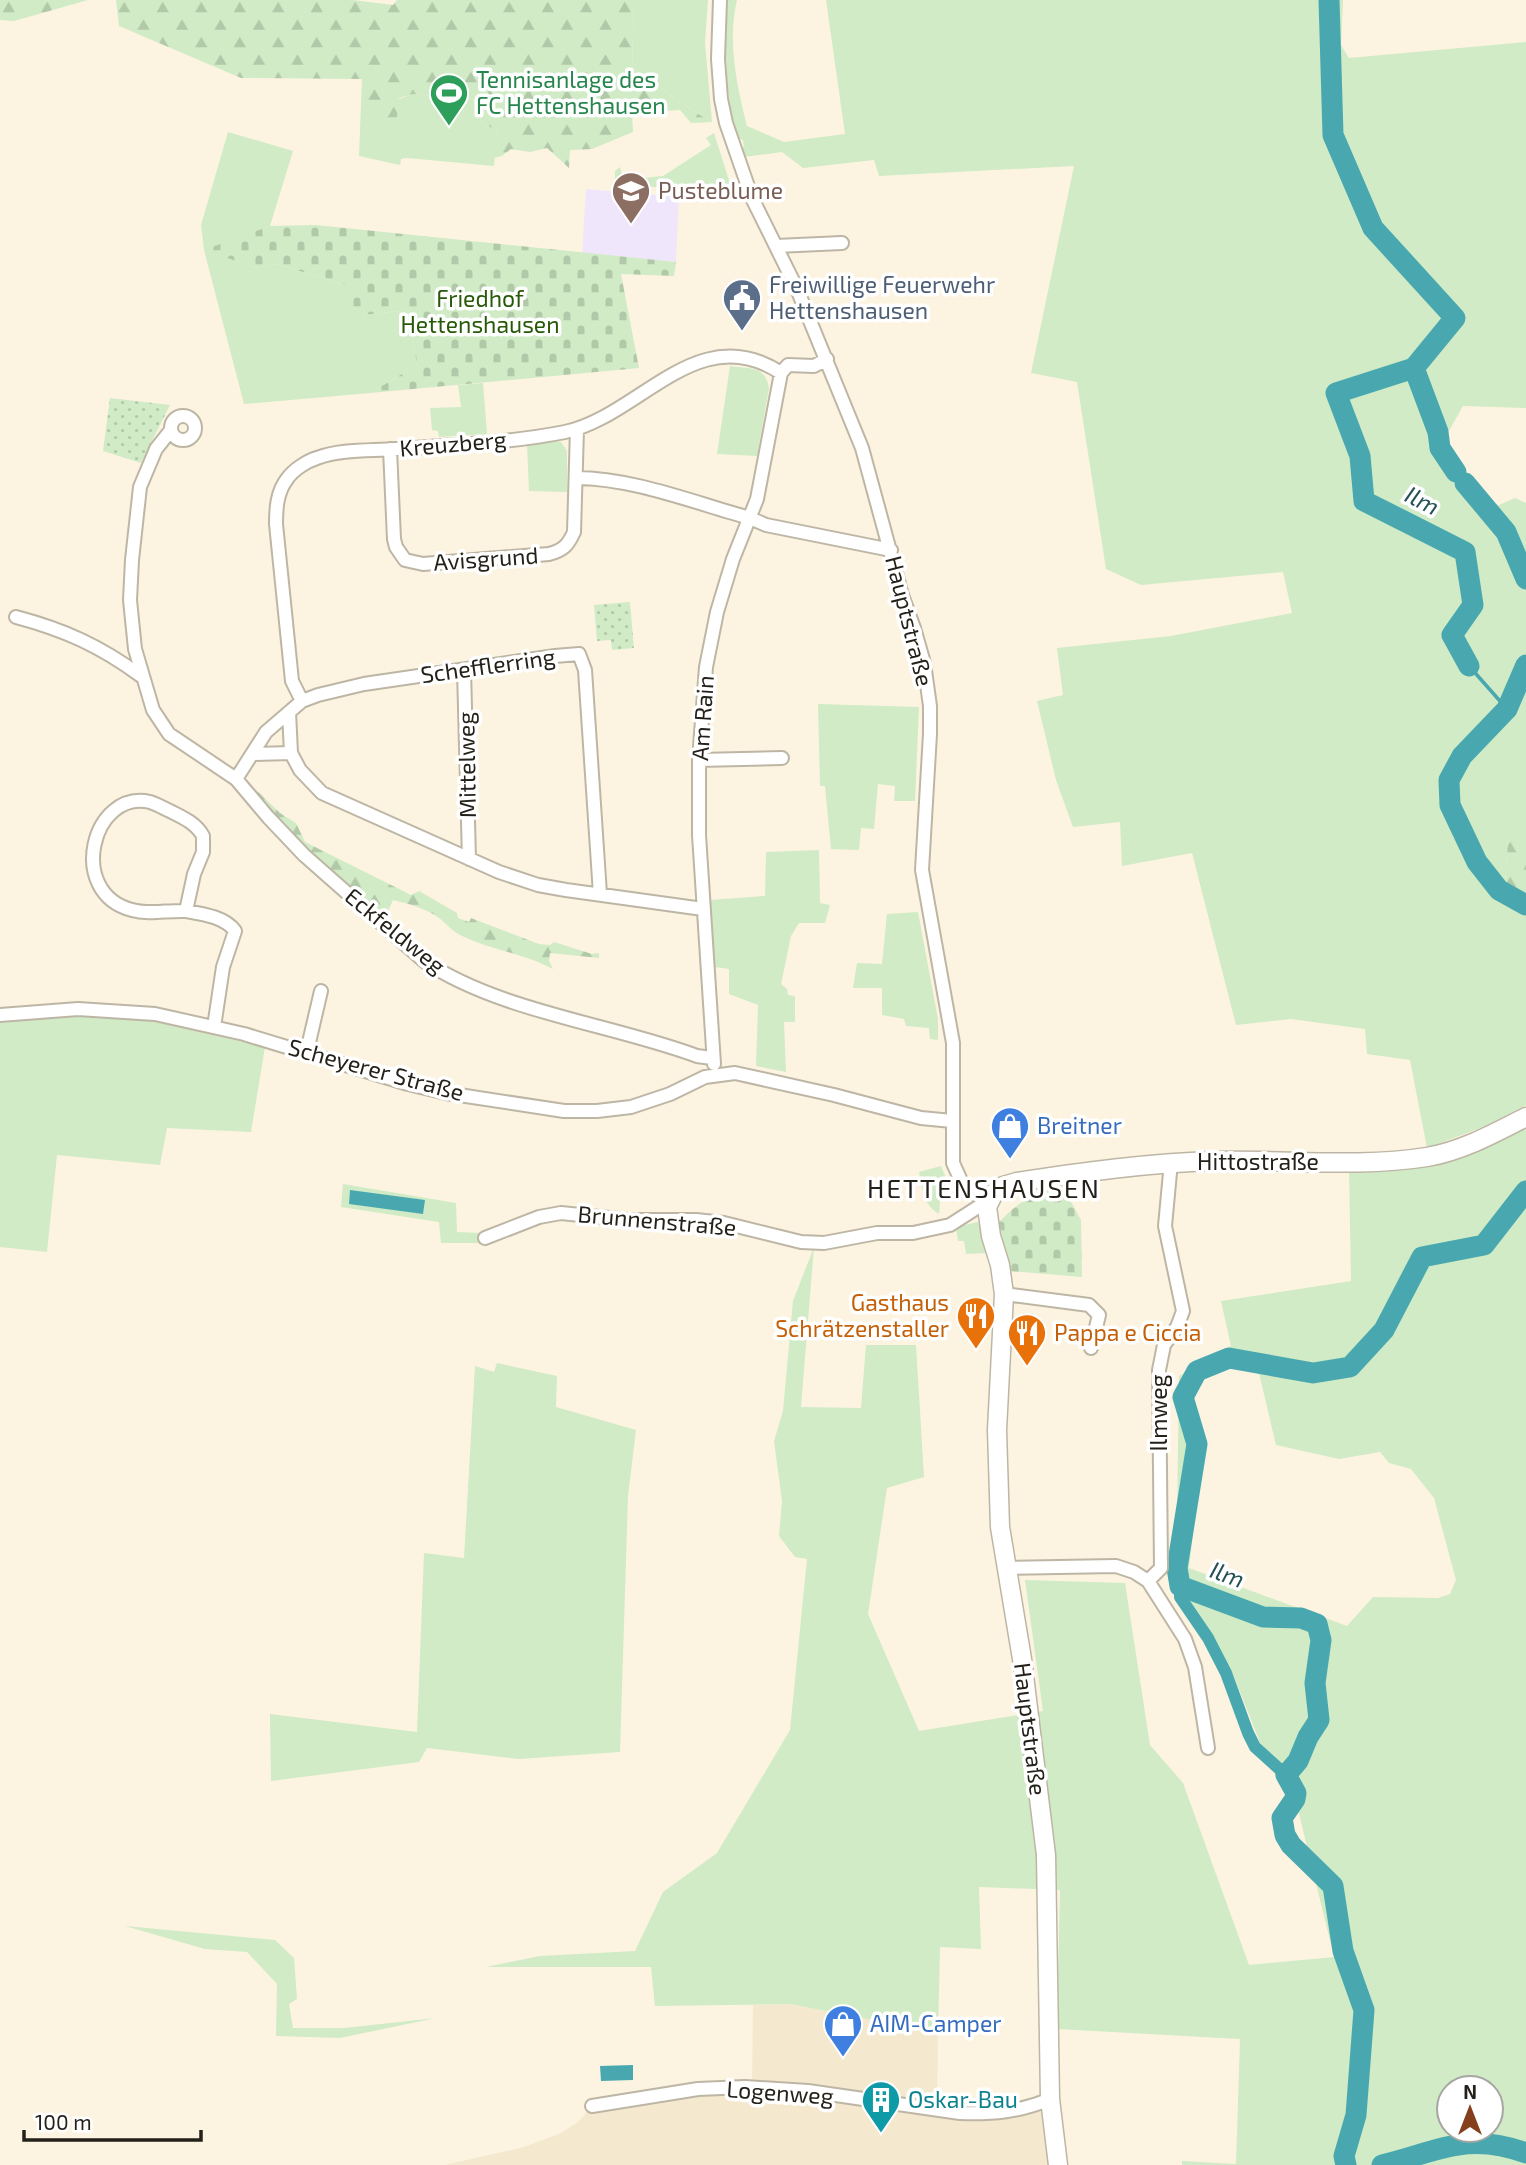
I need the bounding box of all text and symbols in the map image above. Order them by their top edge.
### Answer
place label: Tennisanlage des FC Hettenshausen [476,65,666,119]
sports icon: Tennisanlage des FC Hettenshausen [428,72,470,127]
school or university icon: Pusteblume [610,170,652,225]
place label: Pusteblume [658,176,783,204]
place label: Freiwillige Feuerwehr Hettenshausen [769,270,995,324]
public building icon: Freiwillige Feuerwehr Hettenshausen [721,277,763,332]
park label: Friedhof Hettenshausen [400,284,560,338]
street label: Kreuzberg [398,424,508,462]
water label: Ilm [1401,479,1445,520]
street label: Avisgrund [433,540,539,576]
street label: Hauptstraße [880,553,940,689]
street label: Schefflerring [419,642,557,688]
street label: Am Rain [685,674,719,762]
street label: Mittelweg [451,711,481,818]
street label: Eckfeldweg [340,881,452,979]
street label: Scheyerer Straße [285,1032,467,1106]
shop icon: Breitner [989,1105,1031,1160]
place label: Breitner [1037,1111,1122,1139]
street label: Hittostraße [1197,1147,1319,1175]
district label: HETTENSHAUSEN [867,1172,1101,1203]
street label: Brunnenstraße [577,1199,738,1241]
place label: Gasthaus Schrätzenstaller [775,1288,949,1342]
restaurant icon: Gasthaus Schrätzenstaller [955,1295,997,1350]
restaurant icon: Pappa e Ciccia [1006,1312,1048,1367]
place label: Pappa e Ciccia [1054,1318,1201,1346]
street label: Ilmweg [1144,1374,1172,1452]
water label: Ilm [1206,1554,1249,1593]
street label: Hauptstraße [1009,1661,1053,1797]
shop icon: AIM-Camper [822,2003,864,2058]
place label: AIM-Camper [870,2009,1002,2037]
street label: Logenweg [726,2074,835,2110]
north arrow [1435,2074,1505,2144]
building icon: Oskar-Bau [860,2079,902,2134]
text: N [1463,2080,1477,2103]
place label: Oskar-Bau [908,2085,1018,2113]
scale bar [24,2098,201,2142]
text: 100 m [35,2109,92,2134]

